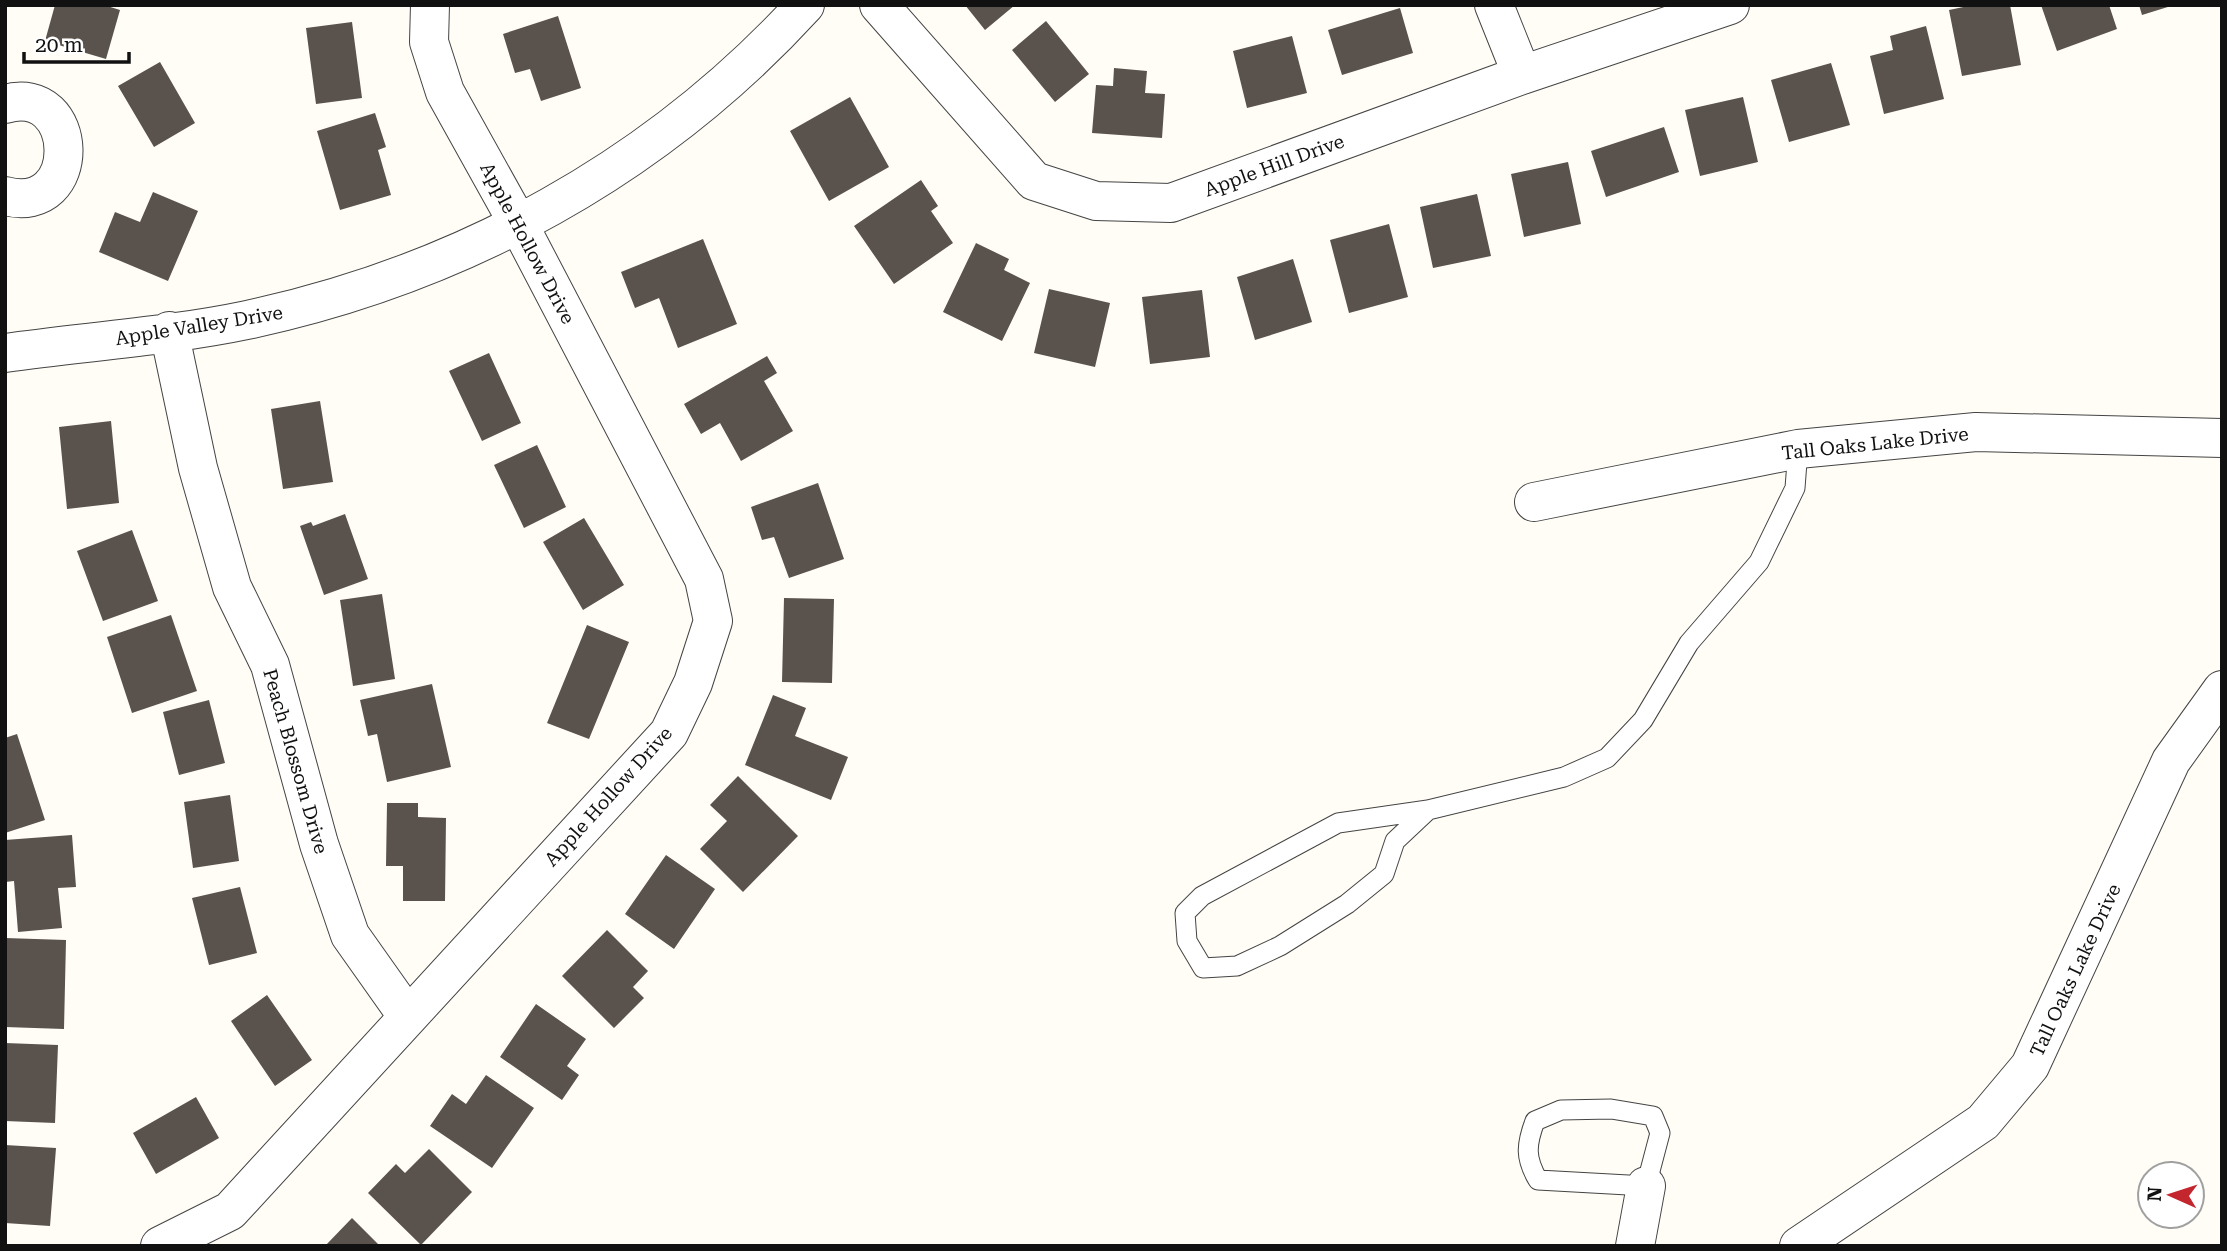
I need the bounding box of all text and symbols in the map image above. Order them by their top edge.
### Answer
scale bar [24,21,130,65]
text: 20 m [35,33,83,57]
street label: Apple Hill Drive [1201,129,1347,201]
street label: Apple Hollow Drive [475,159,580,328]
street label: Apple Valley Drive [114,301,284,350]
street label: Tall Oaks Lake Drive [1780,422,1970,465]
street label: Peach Blossom Drive [258,666,333,856]
street label: Apple Hollow Drive [540,722,677,871]
street label: Tall Oaks Lake Drive [2025,880,2126,1060]
north arrow [2136,1160,2206,1230]
text: N [2143,1186,2166,1202]

